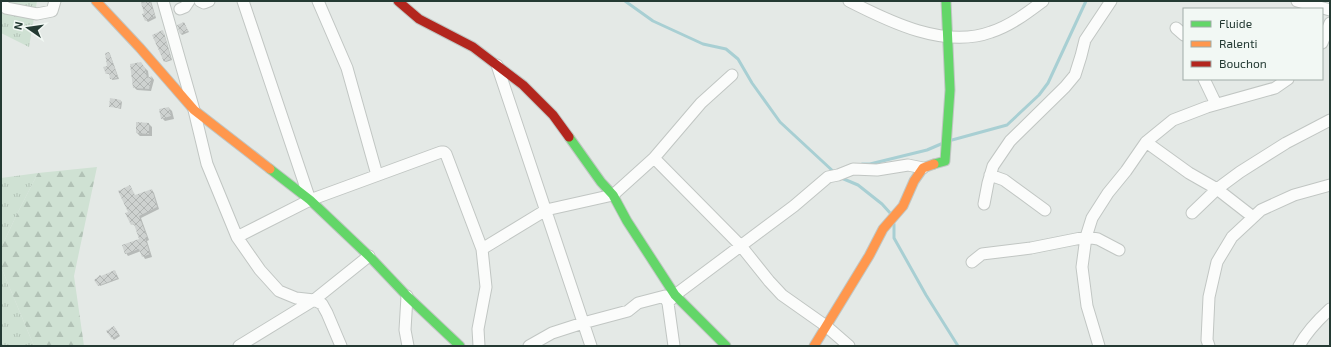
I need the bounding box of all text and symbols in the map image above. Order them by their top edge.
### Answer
north arrow [8,8,48,48]
legend [1183,8,1323,80]
text: Fluide [1219,16,1252,30]
text: N [11,20,25,31]
text: Ralenti [1219,36,1258,50]
text: Bouchon [1219,56,1267,70]

